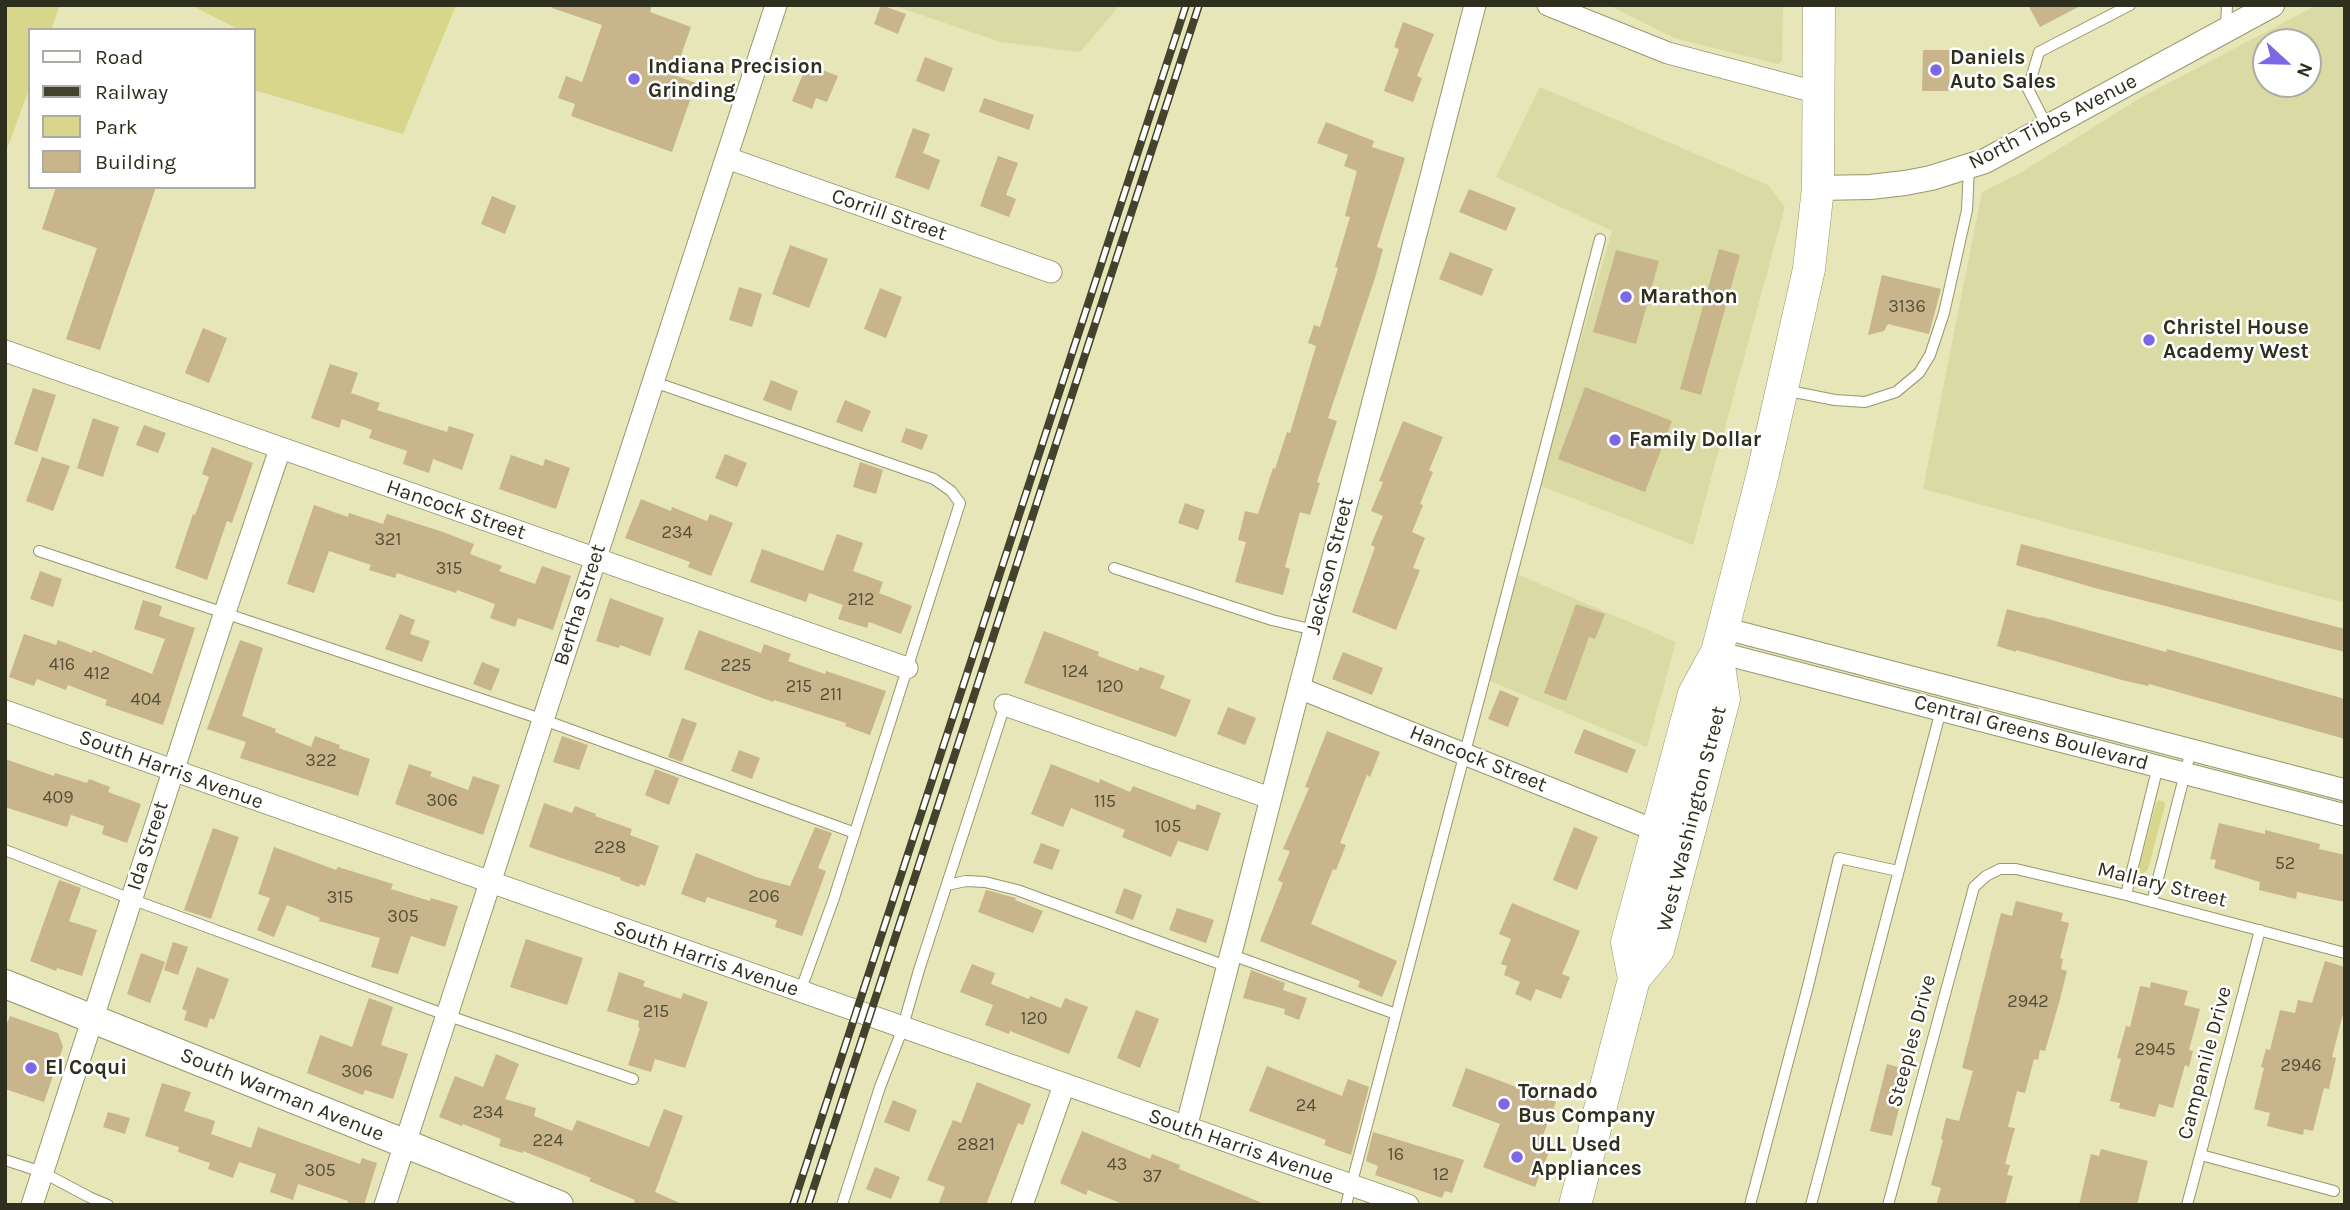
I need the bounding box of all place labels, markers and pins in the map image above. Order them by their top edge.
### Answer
place label: Daniels Auto Sales [1950,45,2056,95]
place label: Indiana Precision Grinding [648,54,823,104]
marker: Daniels Auto Sales [1928,62,1944,78]
marker: Indiana Precision Grinding [626,71,642,87]
place label: Marathon [1640,284,1738,310]
marker: Marathon [1618,289,1634,305]
place label: Christel House Academy West [2163,315,2309,365]
marker: Christel House Academy West [2141,332,2157,348]
place label: Family Dollar [1629,427,1761,453]
marker: Family Dollar [1607,432,1623,448]
place label: El Coqui [45,1055,127,1081]
marker: El Coqui [23,1060,39,1076]
place label: Tornado Bus Company [1518,1079,1655,1129]
marker: Tornado Bus Company [1496,1096,1512,1112]
place label: ULL Used Appliances [1531,1132,1642,1182]
marker: ULL Used Appliances [1509,1149,1525,1165]

